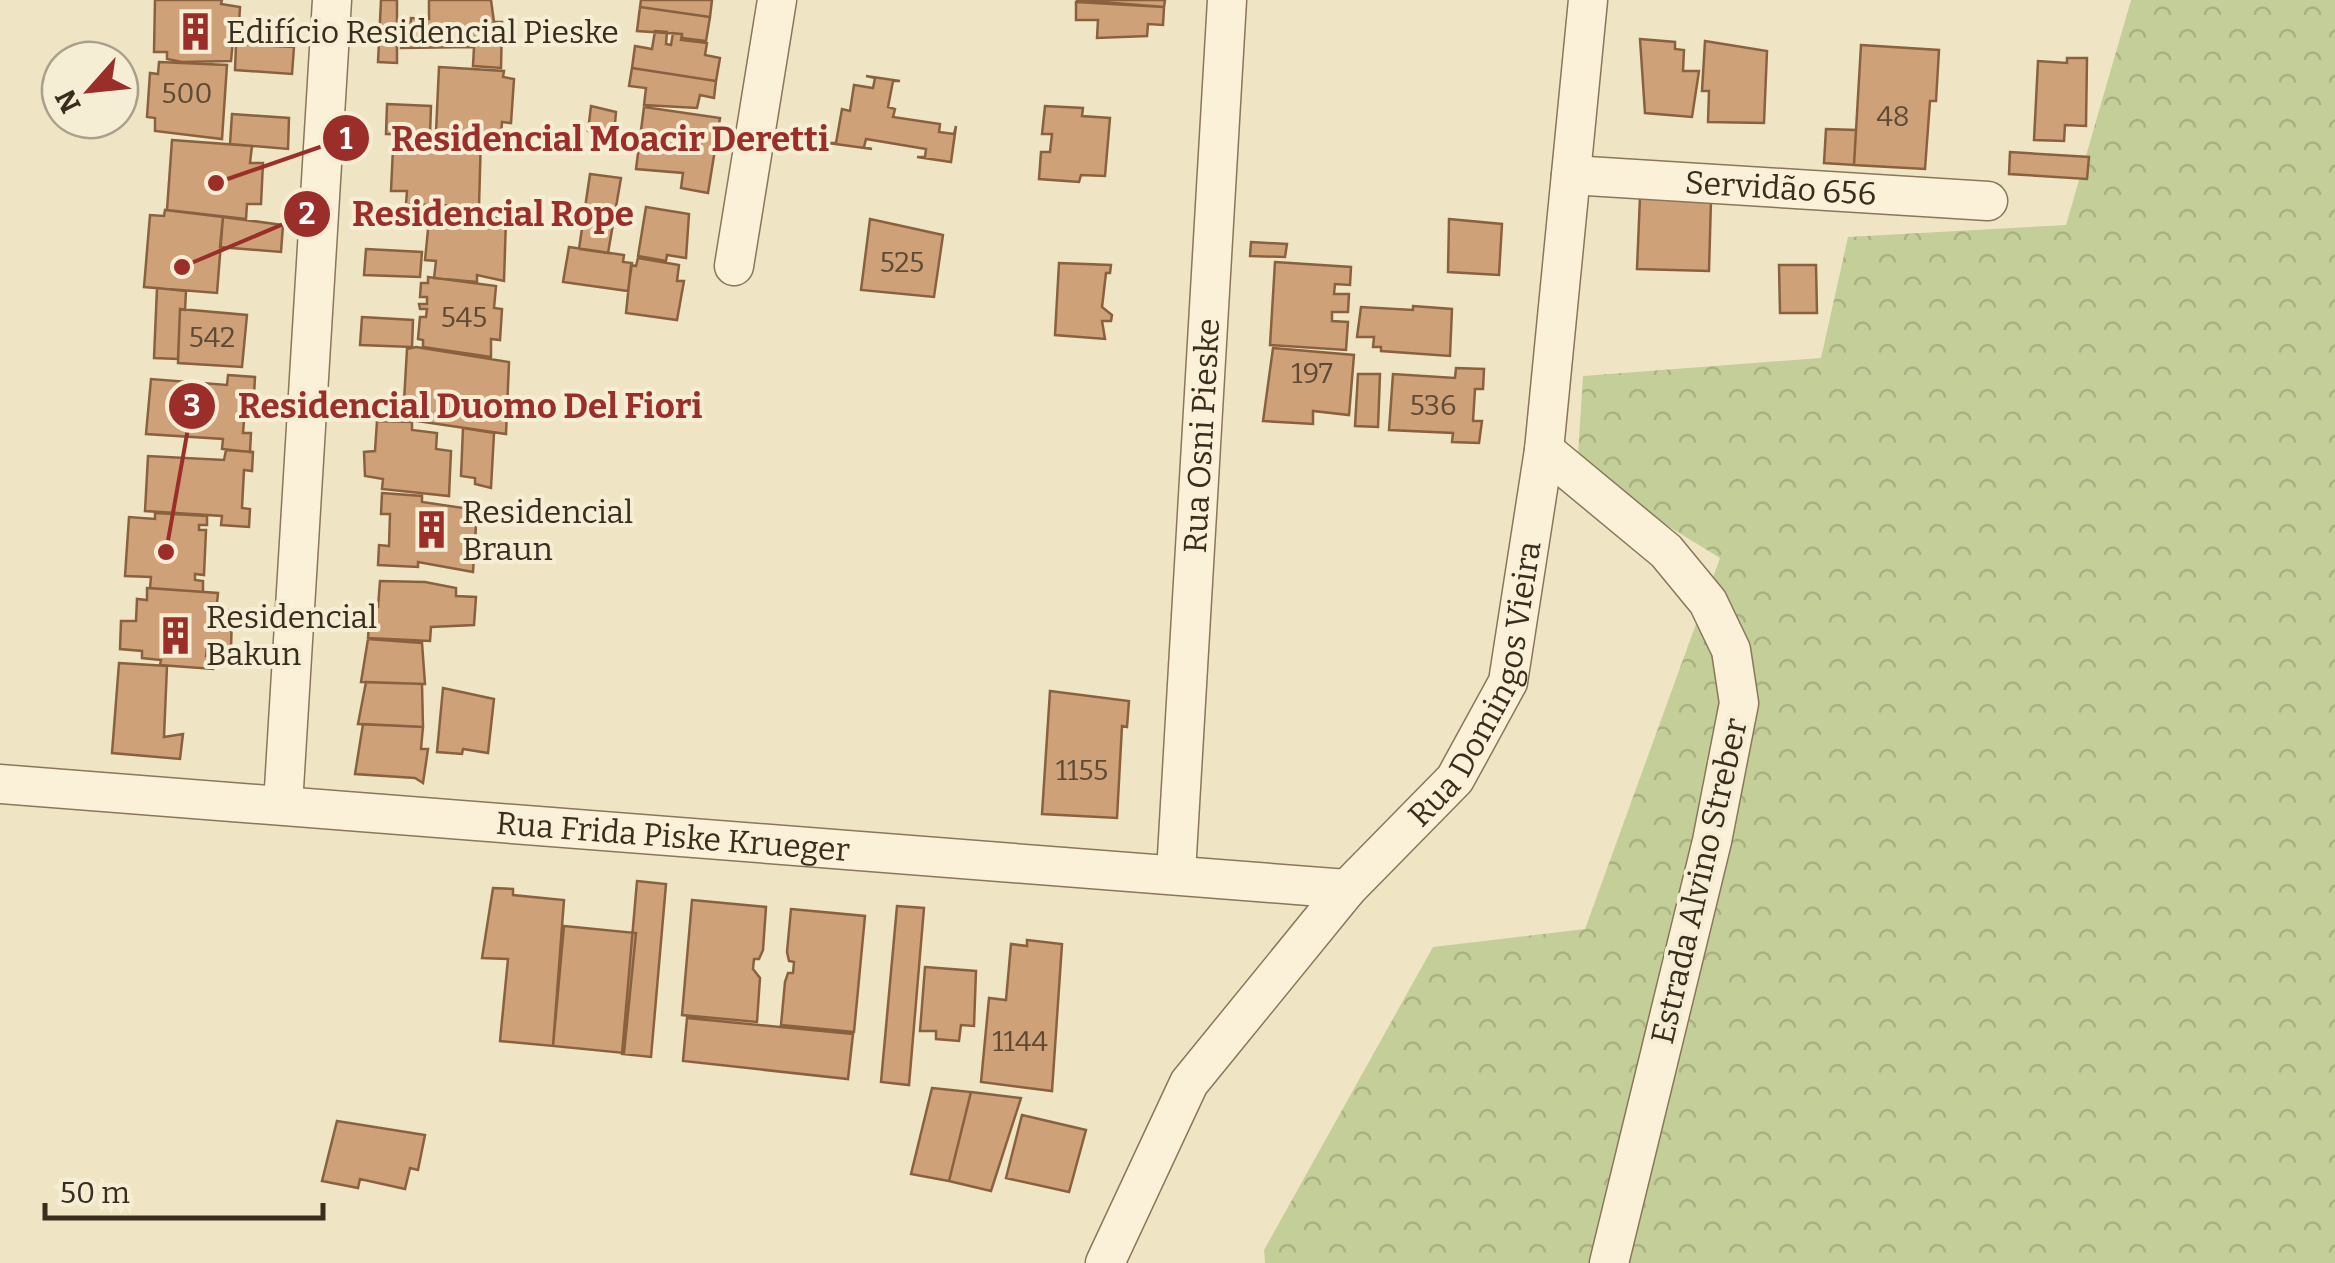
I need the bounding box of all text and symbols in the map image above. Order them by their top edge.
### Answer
building icon: Edifício Residencial Pieske [175,11,217,53]
place label: Edifício Residencial Pieske [226,13,619,51]
north arrow [40,40,140,140]
house number: 500 [162,77,212,110]
text: N [49,84,88,118]
house number: 48 [1876,100,1910,133]
callout: Residencial Moacir Deretti [321,106,849,171]
text: Residencial Moacir Deretti [391,118,829,160]
text: 1 [340,121,353,157]
street label: Servidão 656 [1684,163,1878,213]
callout: Residencial Rope [282,181,654,246]
text: Residencial Rope [352,193,634,235]
text: 2 [299,196,315,232]
house number: 525 [880,246,924,279]
house number: 545 [441,301,487,334]
street label: Rua Osni Pieske [1176,317,1227,554]
house number: 542 [189,321,235,354]
house number: 197 [1291,357,1333,390]
callout: Residencial Duomo Del Fiori [167,373,722,438]
text: Residencial Duomo Del Fiori [238,385,702,427]
text: 3 [183,388,201,424]
house number: 536 [1410,389,1456,422]
place label: Residencial Braun [462,493,633,568]
building icon: Residencial Braun [411,509,453,551]
street label: Rua Domingos Vieira [1400,539,1549,834]
place label: Residencial Bakun [206,598,377,673]
building icon: Residencial Bakun [155,614,197,656]
street label: Estrada Alvino Streber [1643,715,1755,1047]
house number: 1155 [1056,754,1108,787]
street label: Rua Frida Piske Krueger [495,804,851,869]
house number: 1144 [992,1025,1048,1058]
scale bar [45,1158,322,1220]
text: 50 m [60,1175,130,1211]

